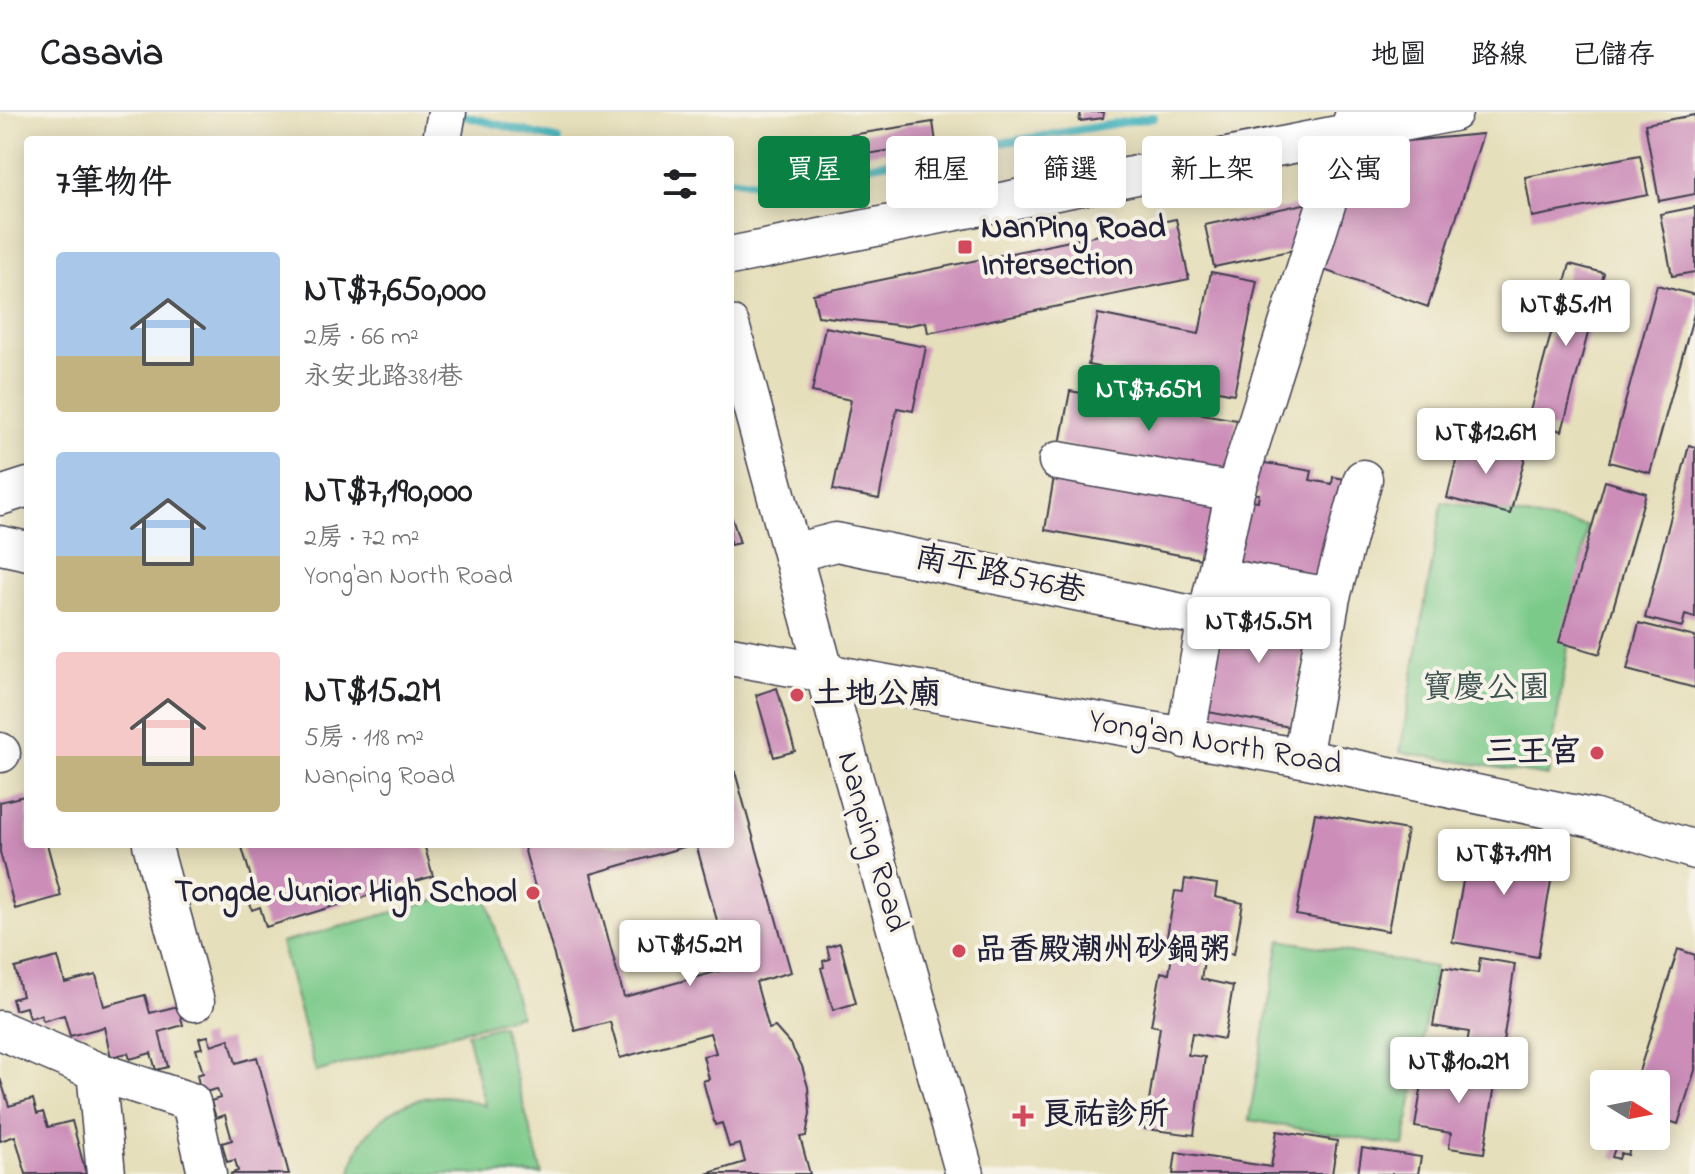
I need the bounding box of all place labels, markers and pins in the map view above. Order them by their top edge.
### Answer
place label: NanPing Road Intersection [981,206,1166,290]
marker: NanPing Road Intersection [956,238,974,256]
pin: NT$5.1M [1492,280,1640,348]
pin: NT$7.65M [1066,365,1232,433]
pin: NT$12.6M [1403,408,1569,476]
pin: NT$15.5M [1176,597,1342,665]
place label: 土地公廟 [813,672,941,719]
marker: 土地公廟 [788,686,806,704]
place label: 三王宮 [1485,730,1581,777]
marker: 三王宮 [1588,744,1606,762]
pin: NT$7.19M [1421,829,1587,897]
place label: Tongde Junior High School [175,870,517,918]
marker: Tongde Junior High School [524,884,542,902]
pin: NT$15.2M [607,920,773,988]
place label: 品香殿潮州砂鍋粥 [975,928,1231,975]
marker: 品香殿潮州砂鍋粥 [950,942,968,960]
pin: NT$10.2M [1376,1037,1542,1105]
place label: 良祐診所 [1041,1093,1169,1140]
marker: 良祐診所 [1012,1105,1034,1127]

